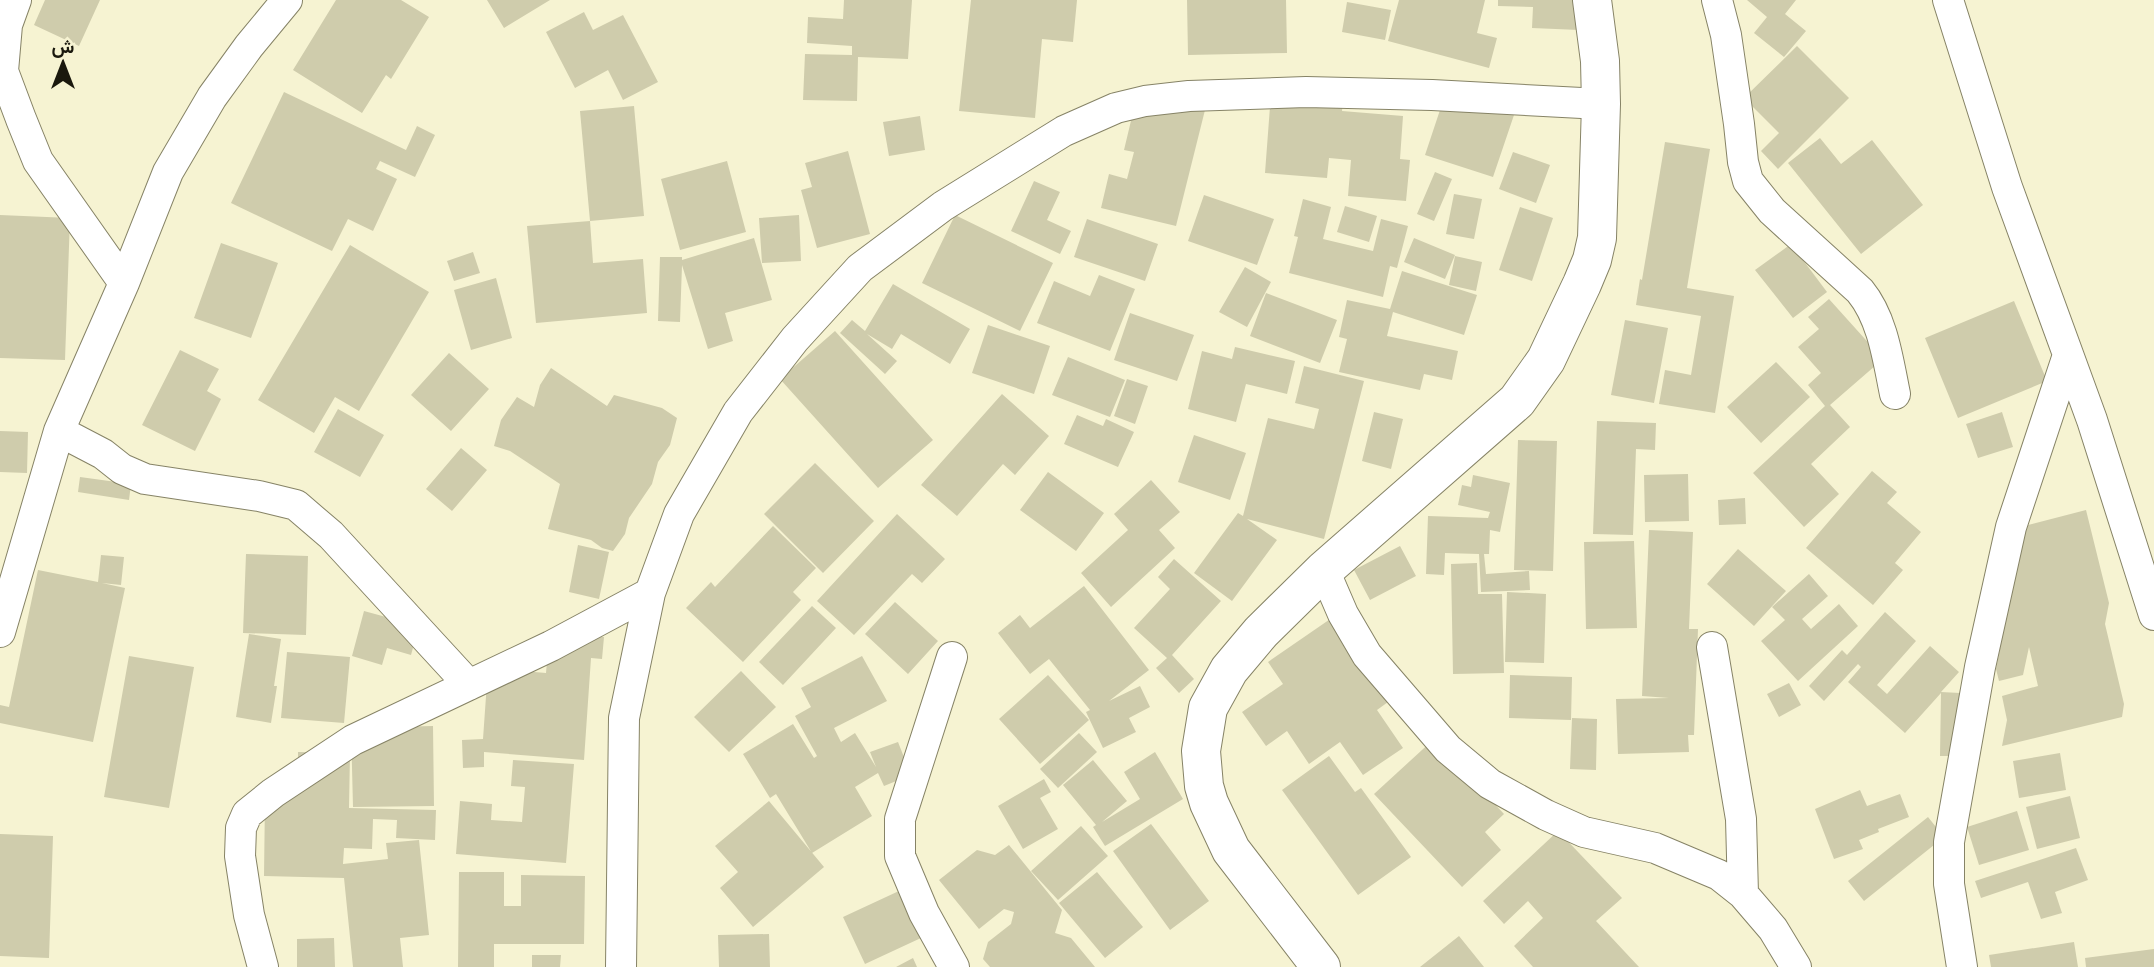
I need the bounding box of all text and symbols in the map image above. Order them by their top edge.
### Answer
north arrow [28,28,98,98]
text: ش [52,35,75,58]

